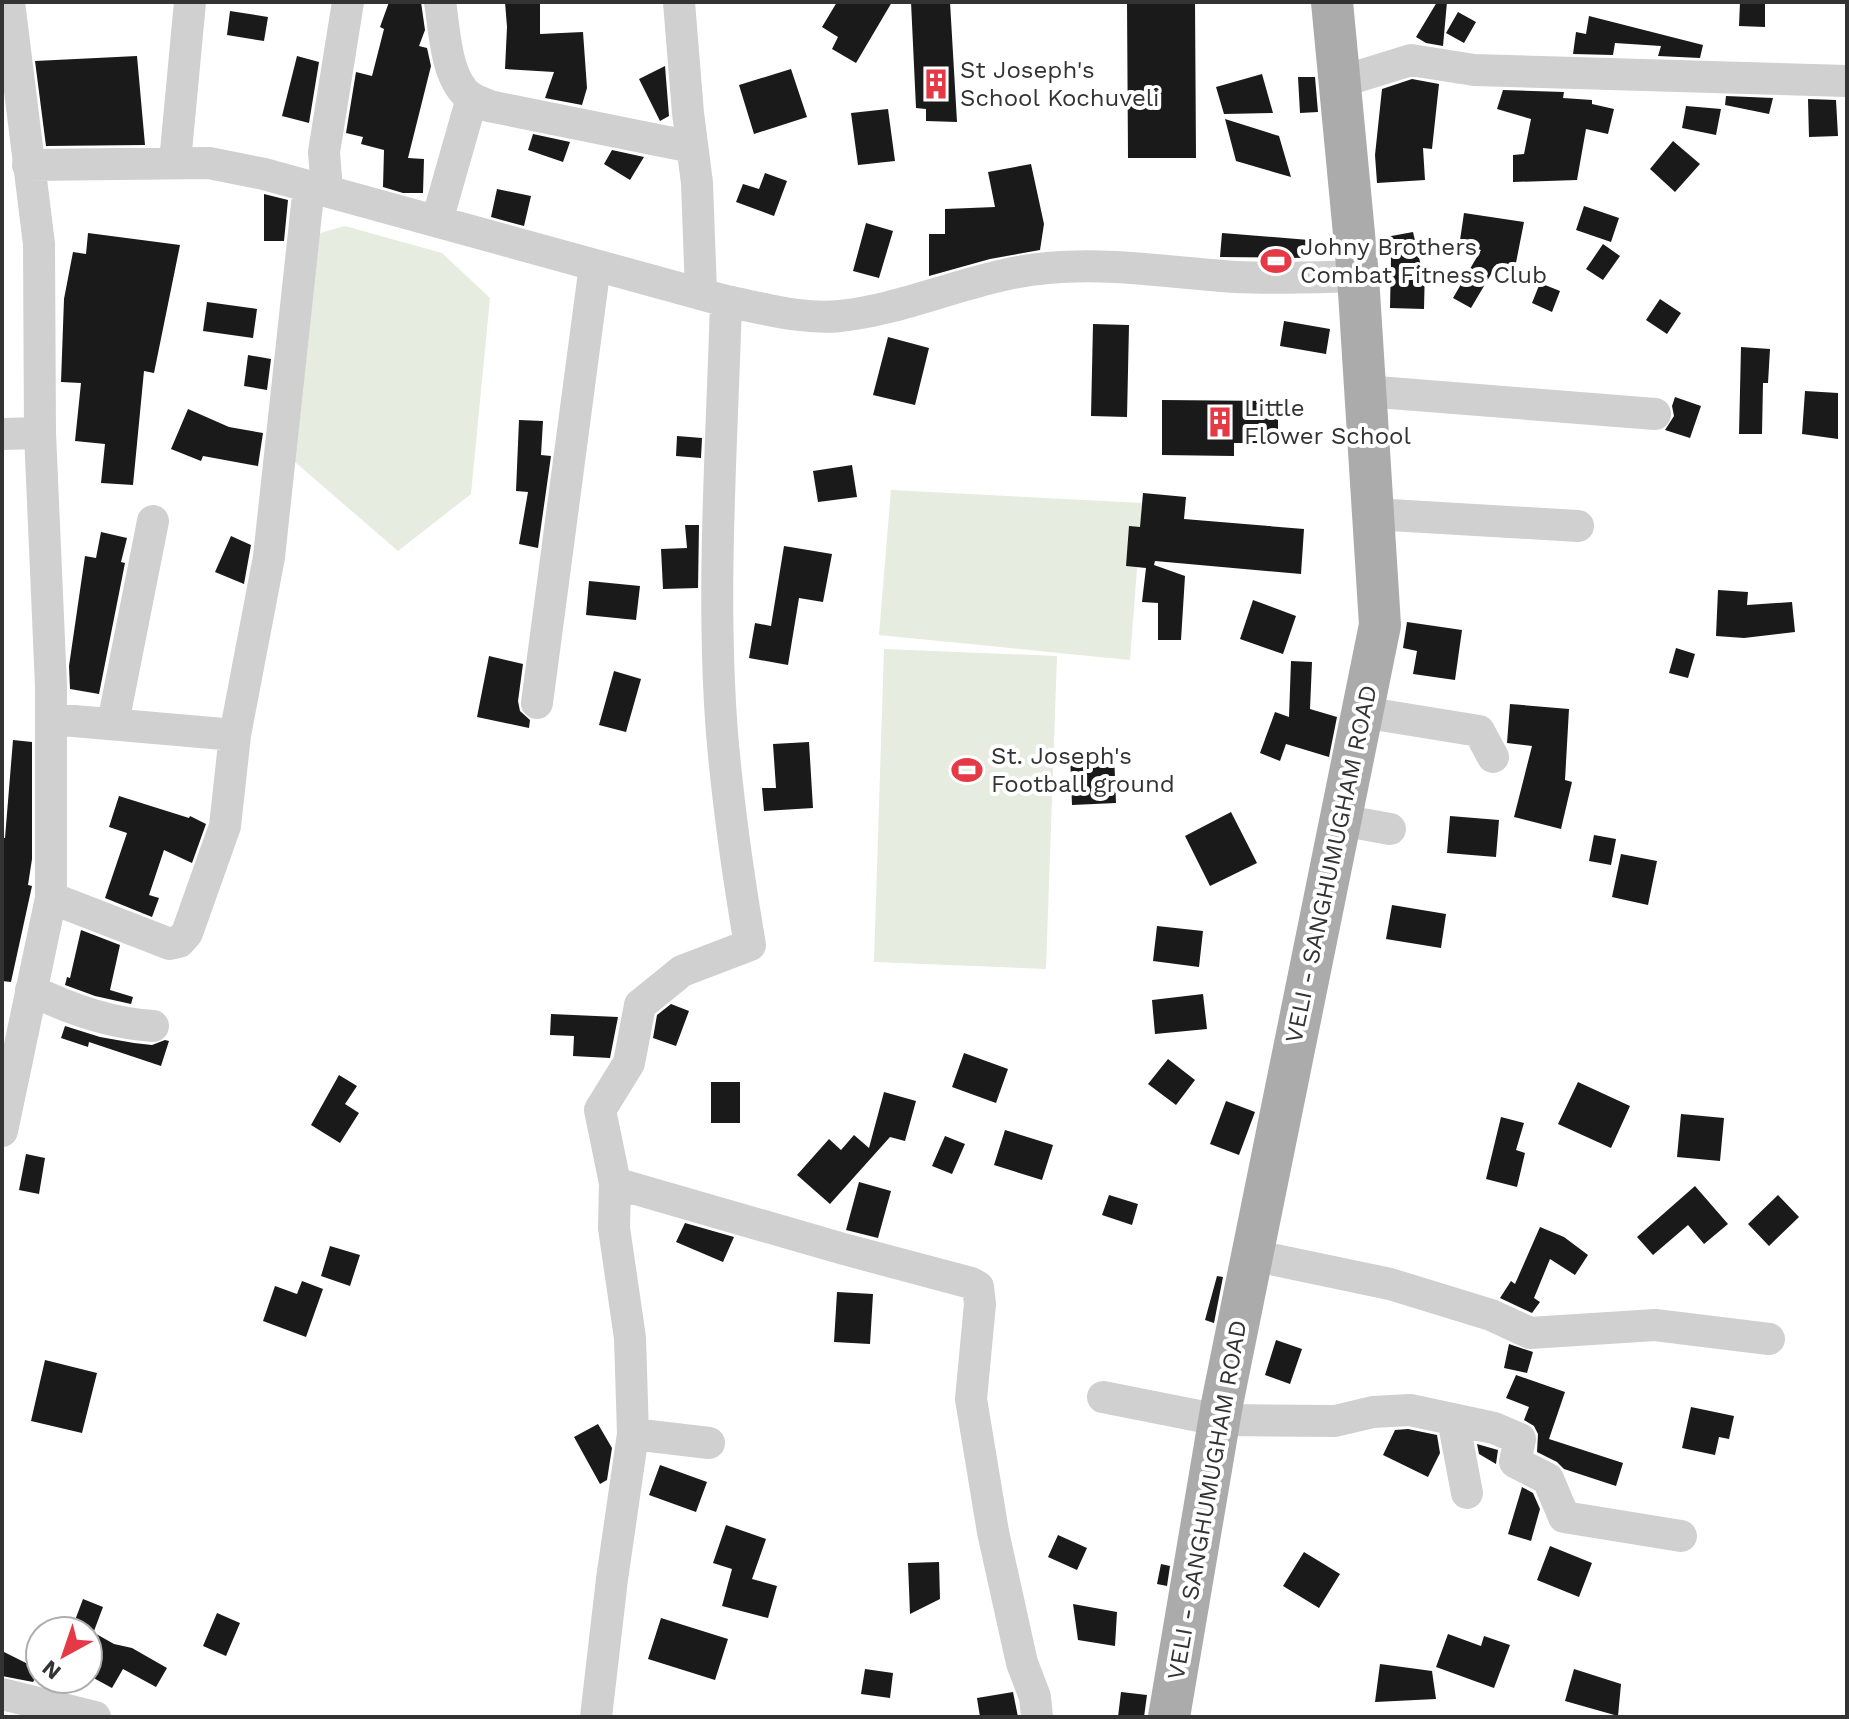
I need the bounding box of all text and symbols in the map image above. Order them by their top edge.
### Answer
place label: St Joseph's School Kochuveli [960,56,1159,112]
building icon: St Joseph's School Kochuveli [919,67,953,101]
place label: Johny Brothers Combat Fitness Club [1300,233,1547,289]
sports icon: Johny Brothers Combat Fitness Club [1259,244,1293,278]
place label: Little Flower School [1244,394,1411,450]
building icon: Little Flower School [1203,405,1237,439]
street label: VELI - SANGHUMUGHAM ROAD [1279,683,1383,1045]
place label: St. Joseph's Football ground [991,742,1175,798]
sports icon: St. Joseph's Football ground [950,753,984,787]
street label: VELI - SANGHUMUGHAM ROAD [1162,1318,1252,1682]
north arrow [24,1615,104,1695]
text: N [37,1655,66,1685]

